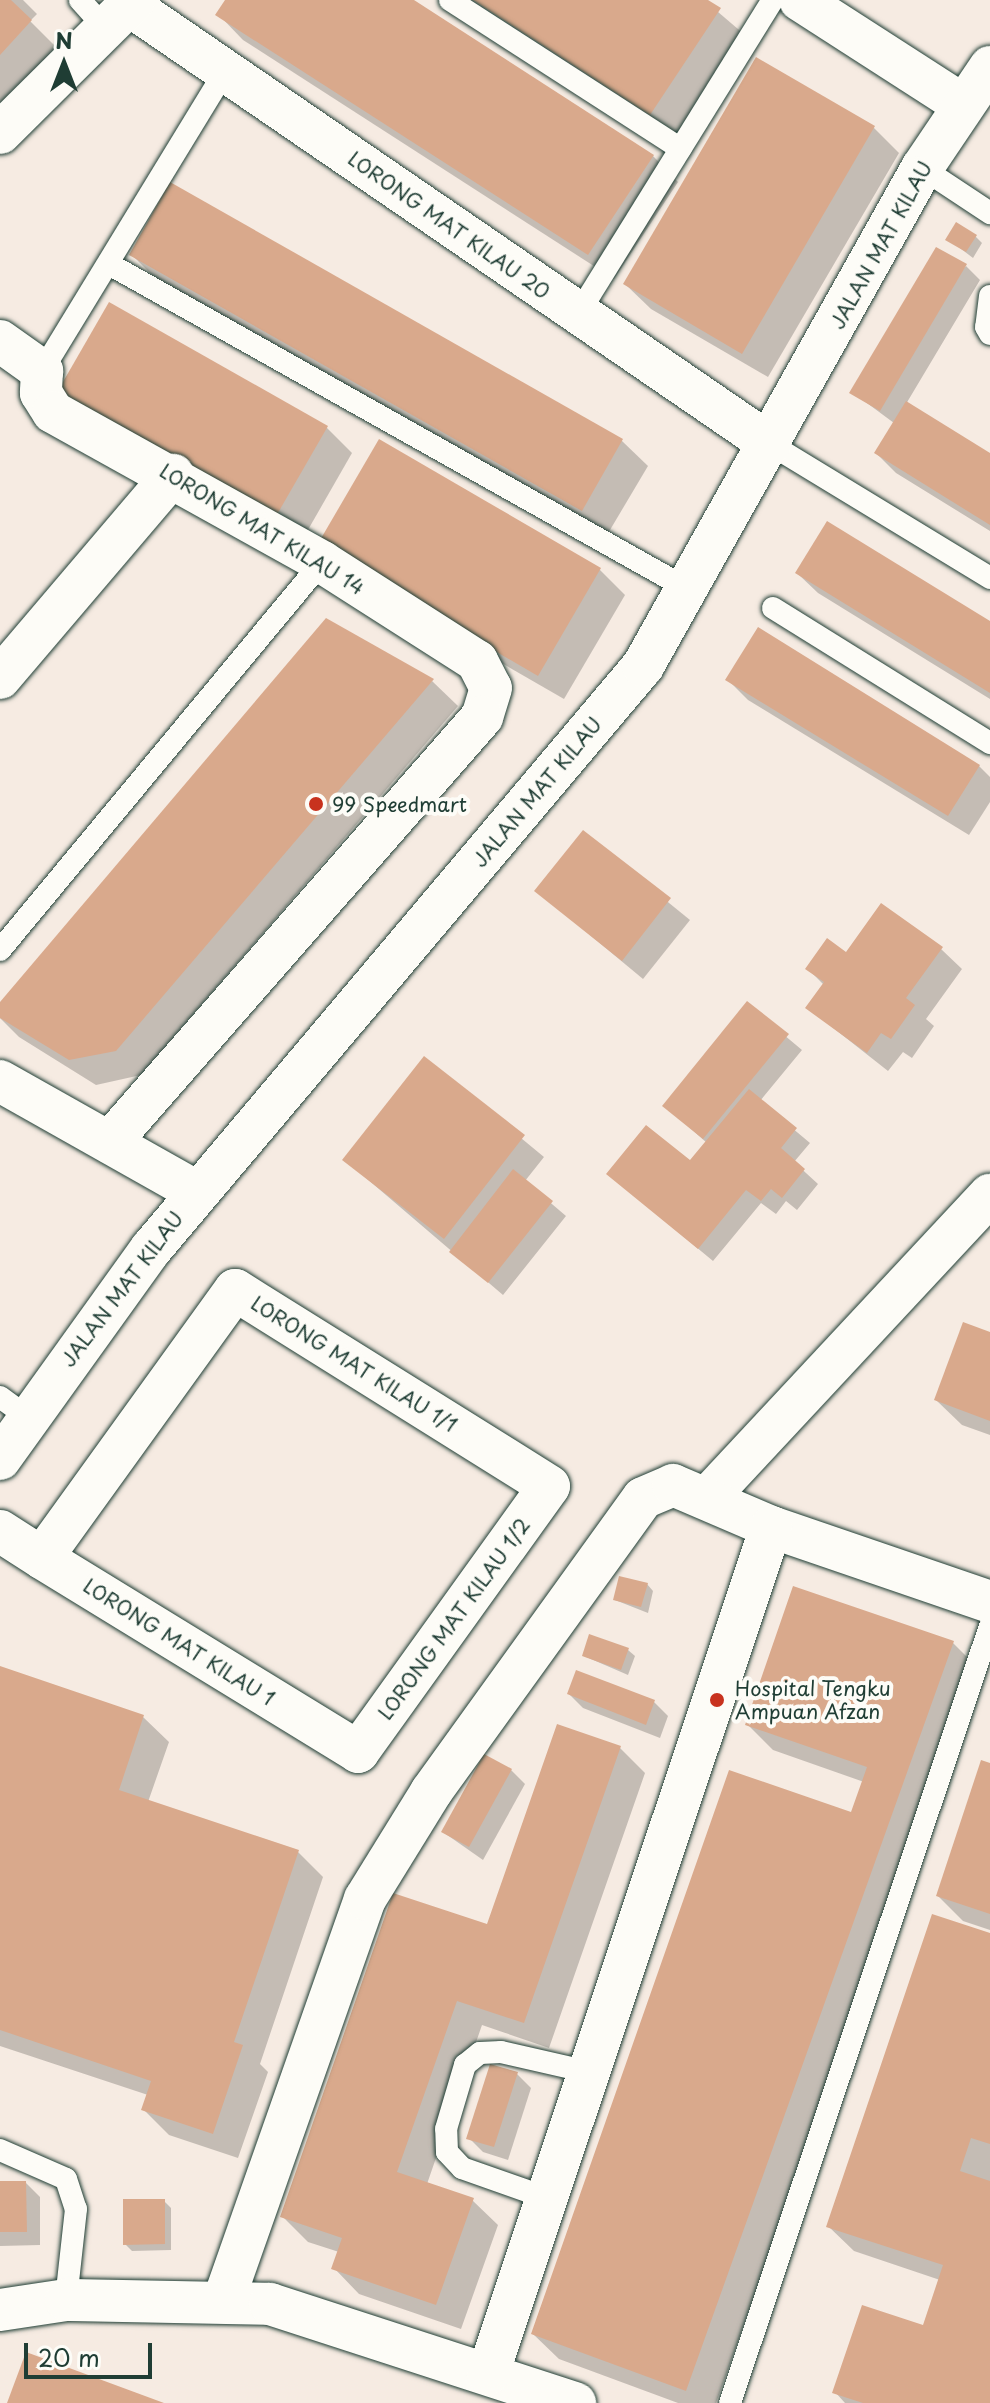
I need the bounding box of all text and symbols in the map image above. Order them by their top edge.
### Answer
text: N [55,23,73,56]
north arrow [24,24,104,104]
street label: LORONG MAT KILAU 20 [343,146,555,304]
street label: JALAN MAT KILAU [825,157,937,333]
street label: LORONG MAT KILAU 14 [155,458,369,600]
street label: JALAN MAT KILAU [468,713,606,871]
place label: 99 Speedmart [332,792,467,816]
marker: 99 Speedmart [307,795,325,813]
street label: JALAN MAT KILAU [56,1207,188,1371]
street label: LORONG MAT KILAU 1/1 [246,1291,462,1437]
street label: LORONG MAT KILAU 1/2 [373,1513,535,1725]
street label: LORONG MAT KILAU 1 [79,1573,279,1711]
place label: Hospital Tengku Ampuan Afzan [735,1676,891,1723]
marker: Hospital Tengku Ampuan Afzan [706,1689,728,1711]
scale bar [28,2327,156,2377]
text: 20 m [38,2339,100,2375]

